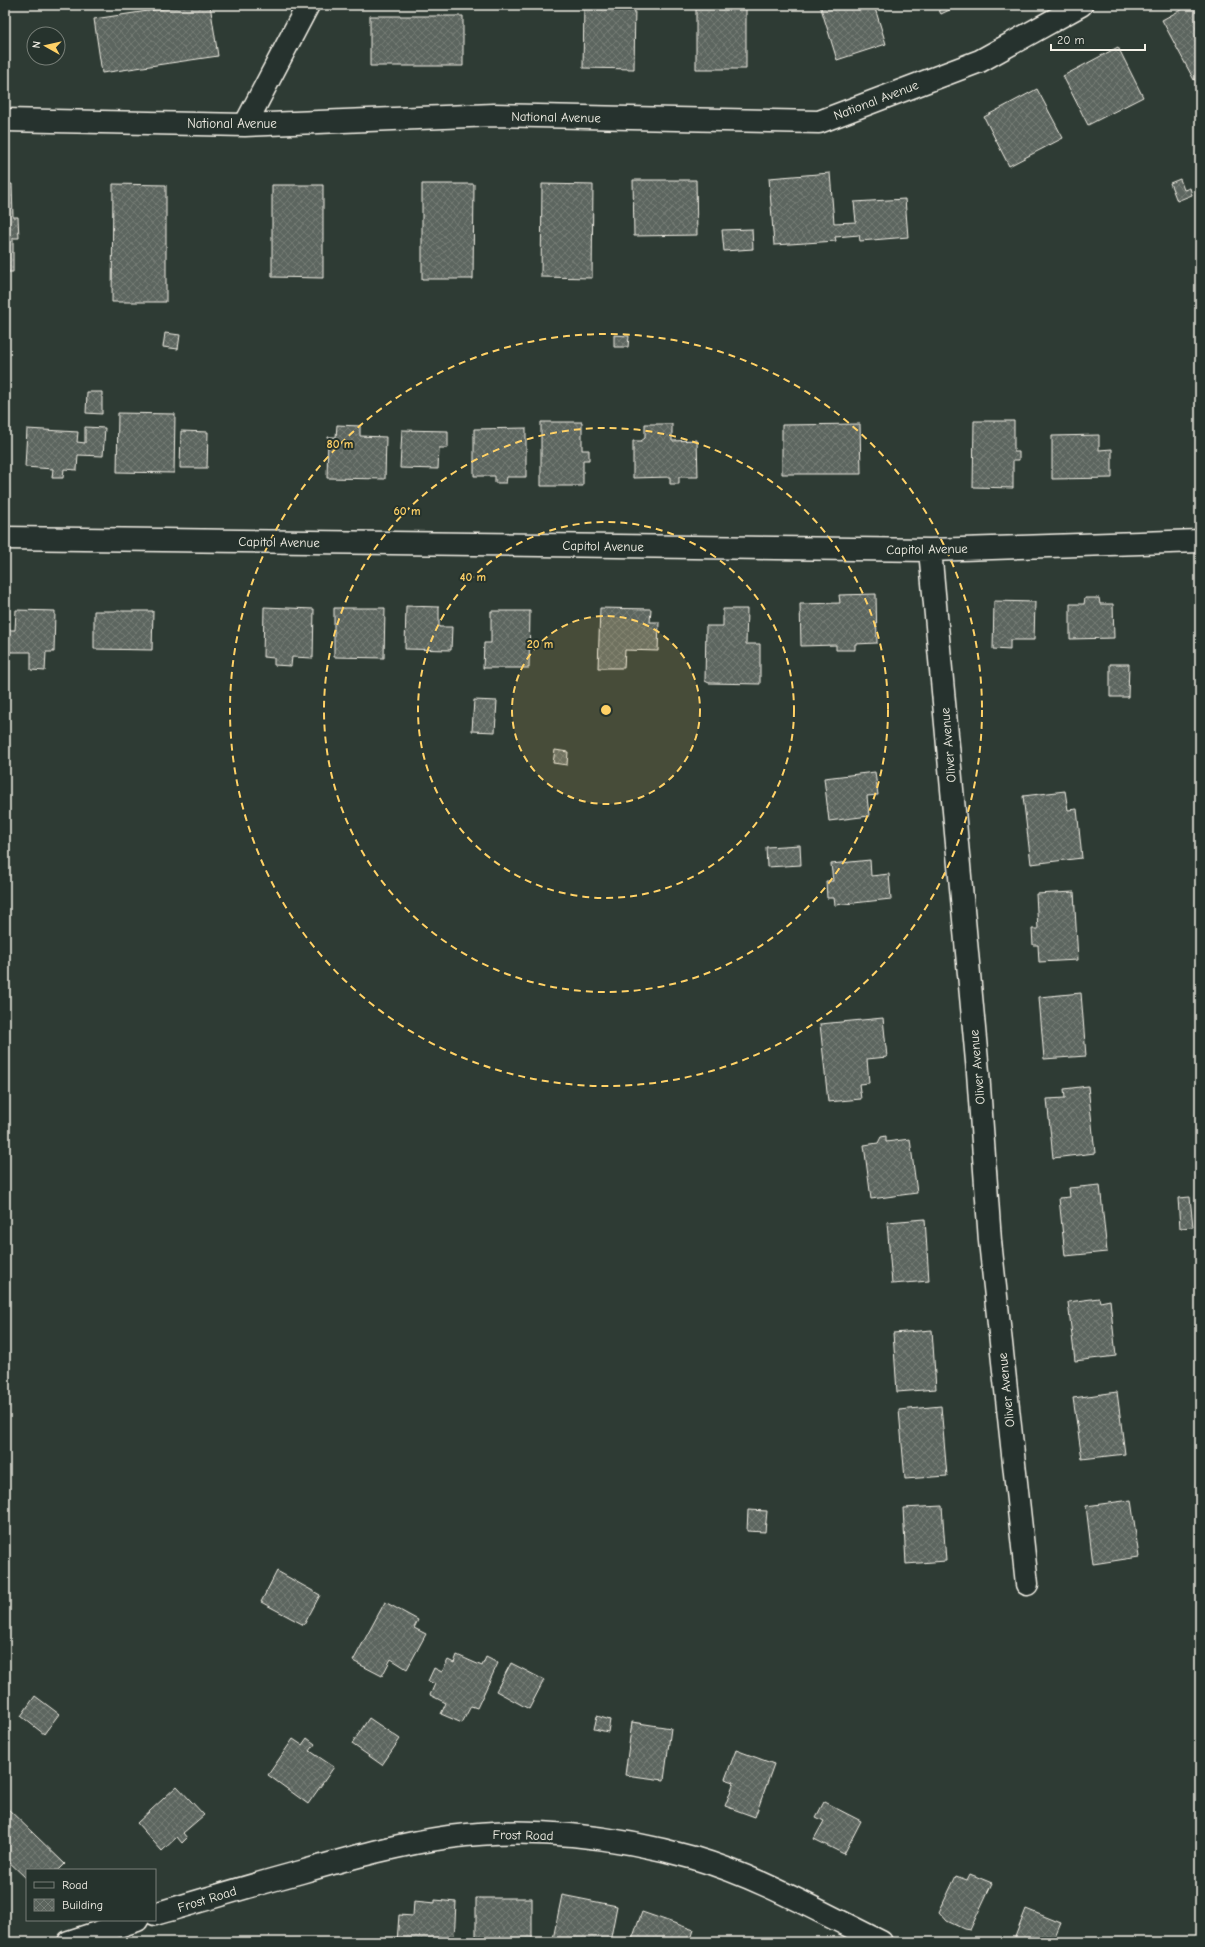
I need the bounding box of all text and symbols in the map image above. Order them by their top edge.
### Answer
north arrow [26,26,66,66]
scale bar [1051,26,1145,52]
text: 20 m [1057,33,1085,47]
text: N [30,40,44,49]
street label: National Avenue [832,77,921,123]
street label: National Avenue [511,109,601,125]
street label: National Avenue [187,116,277,131]
text: 80 m [327,437,353,451]
text: 60 m [394,504,420,518]
street label: Capitol Avenue [238,534,320,550]
street label: Capitol Avenue [562,538,644,554]
street label: Capitol Avenue [886,541,968,557]
text: 40 m [460,570,486,584]
text: 20 m [527,637,553,651]
centre of rings [599,703,613,717]
street label: Oliver Avenue [937,707,959,783]
street label: Oliver Avenue [966,1029,988,1105]
street label: Oliver Avenue [995,1351,1017,1428]
street label: Frost Road [492,1827,554,1843]
legend [26,1869,156,1921]
text: Road [62,1878,88,1892]
street label: Frost Road [176,1883,238,1915]
text: Building [62,1898,103,1912]

